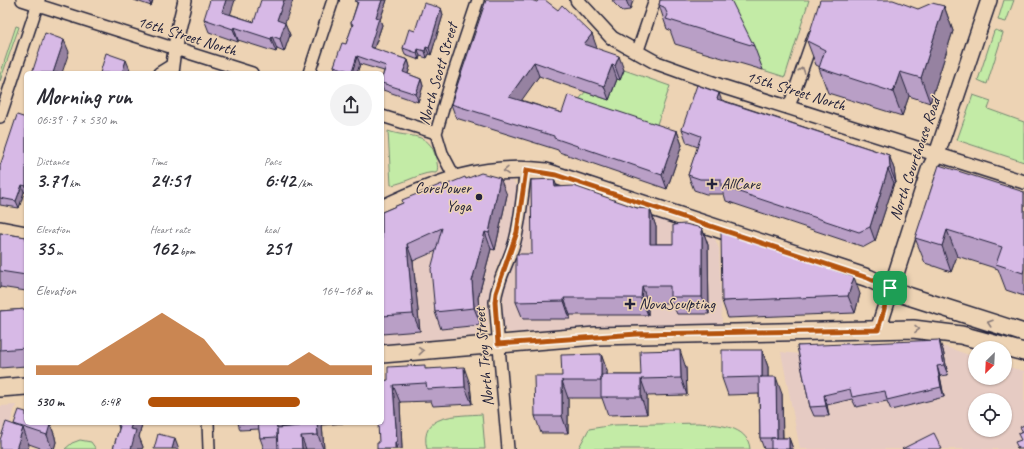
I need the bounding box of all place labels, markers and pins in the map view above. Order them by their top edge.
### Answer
place label: AllCare [721,174,762,194]
place label: CorePower Yoga [415,178,473,216]
marker: AllCare [706,178,718,190]
marker: CorePower Yoga [474,192,484,202]
pin [873,271,907,305]
place label: NovaSculpting [639,294,717,314]
marker: NovaSculpting [624,298,636,310]

